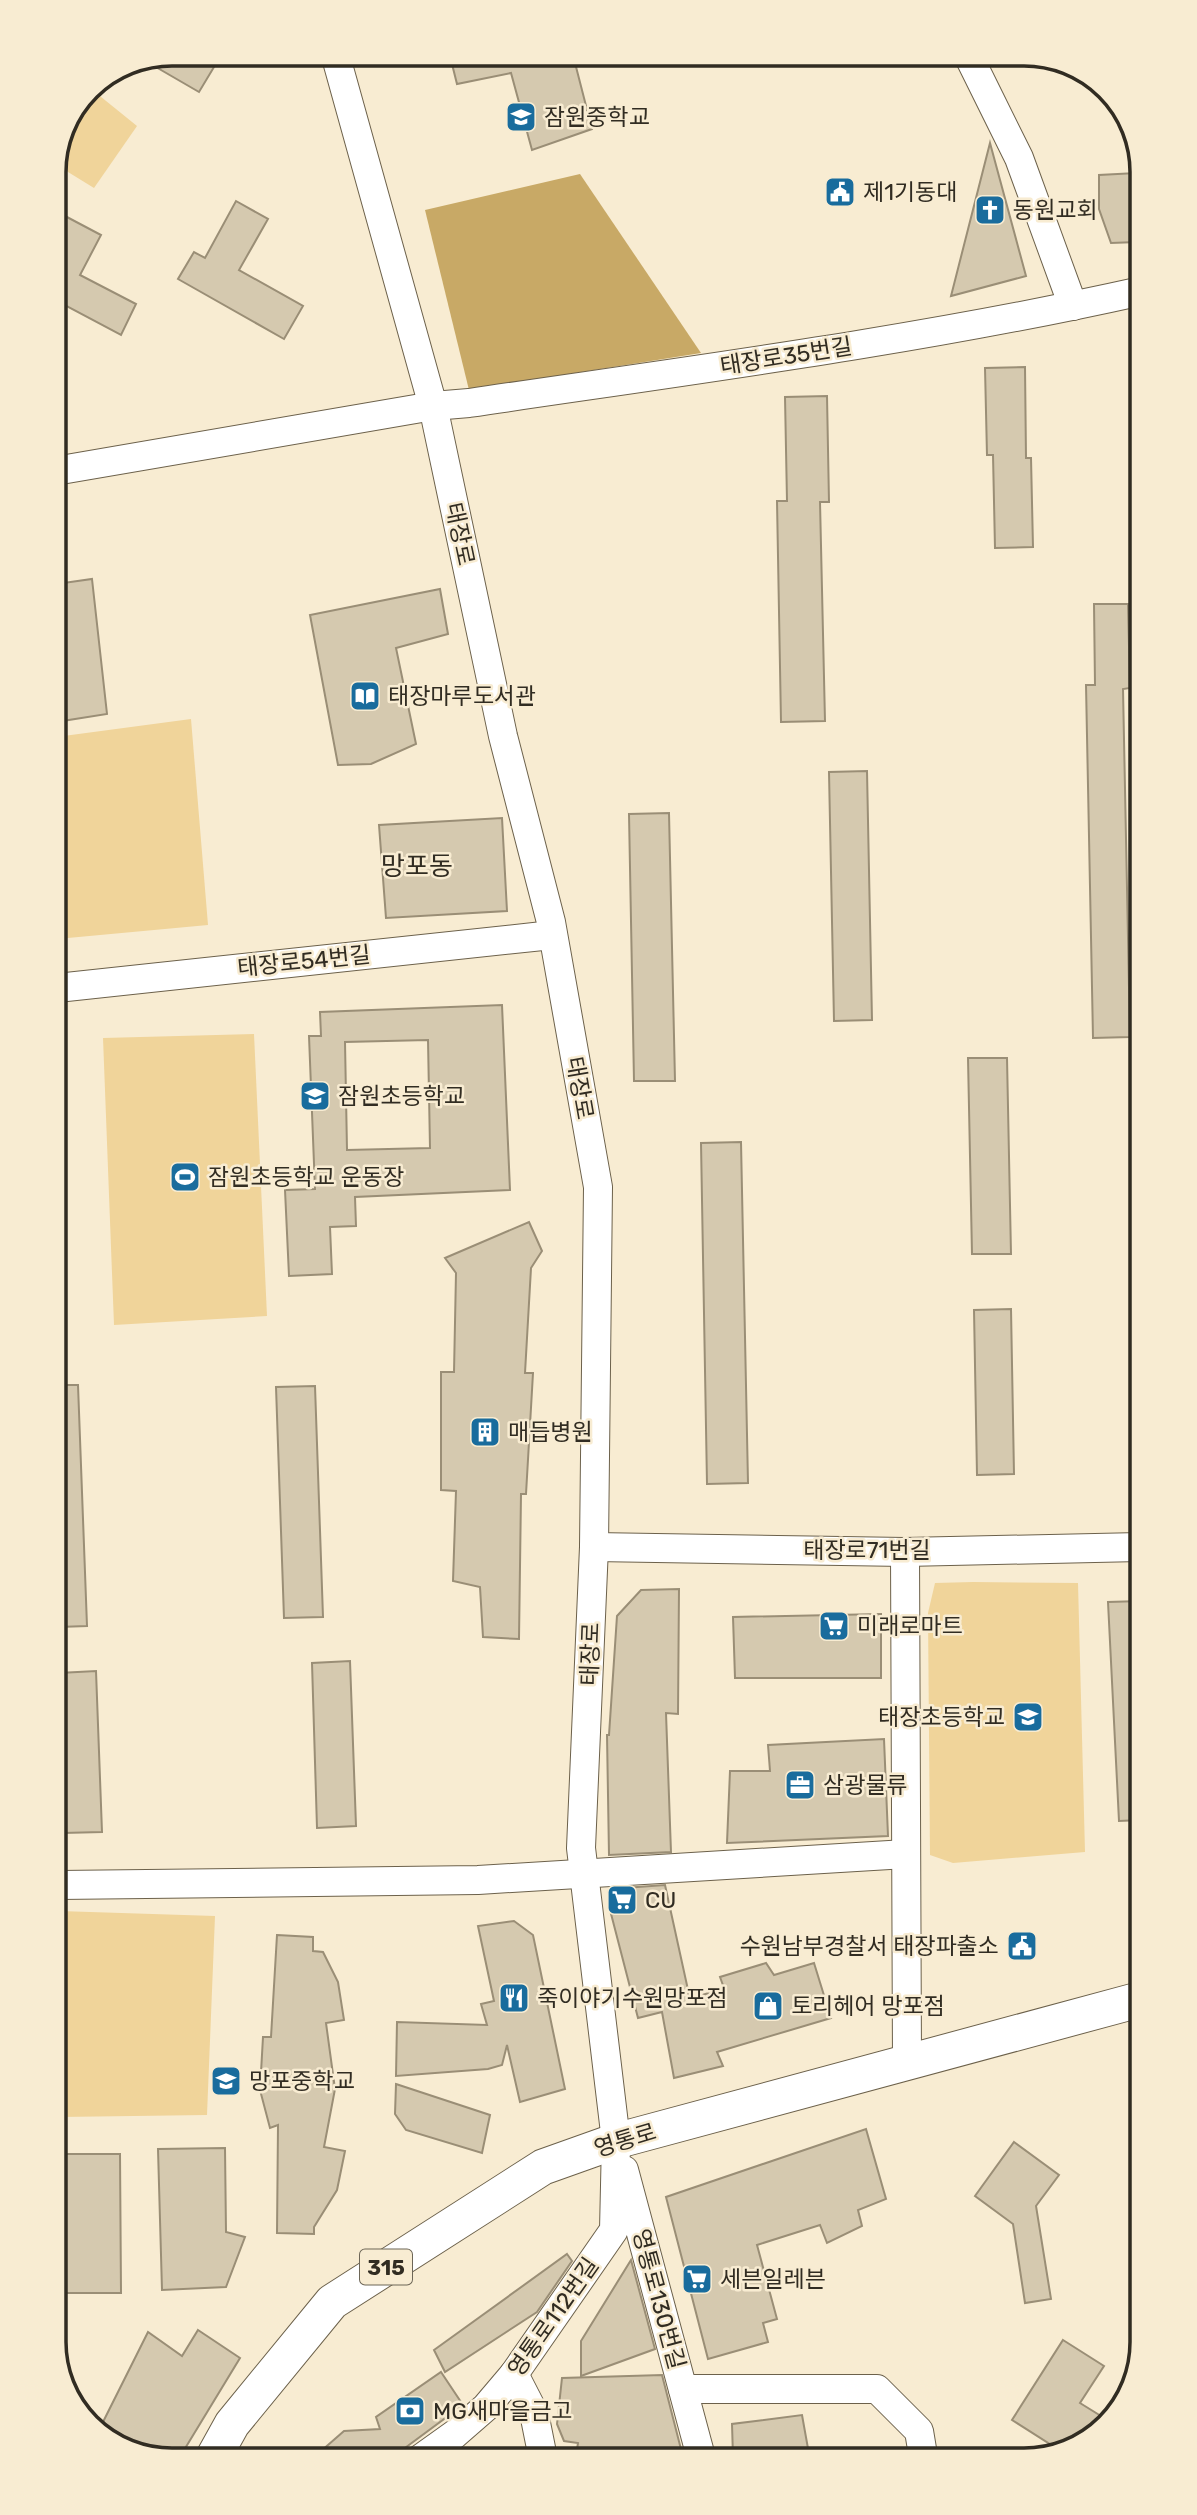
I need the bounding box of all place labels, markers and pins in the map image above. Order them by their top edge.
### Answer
school or university icon: 잠원중학교 [504,100,538,134]
place label: 잠원중학교 [544,103,650,131]
public building icon: 제1기동대 [823,175,857,209]
place label: 제1기동대 [863,178,957,206]
church icon: 동원교회 [973,193,1007,227]
place label: 동원교회 [1013,196,1098,224]
library icon: 태장마루도서관 [348,679,382,713]
place label: 태장마루도서관 [388,682,536,710]
school or university icon: 잠원초등학교 [298,1079,332,1113]
place label: 잠원초등학교 [338,1082,465,1110]
sports icon: 잠원초등학교 운동장 [168,1160,202,1194]
place label: 잠원초등학교 운동장 [208,1163,404,1191]
building icon: 매듭병원 [468,1415,502,1449]
place label: 매듭병원 [508,1418,593,1446]
supermarket icon: 미래로마트 [817,1609,851,1643]
place label: 미래로마트 [857,1612,963,1640]
school or university icon: 태장초등학교 [1011,1700,1045,1734]
place label: 태장초등학교 [878,1703,1005,1731]
office icon: 삼광물류 [783,1768,817,1802]
place label: 삼광물류 [823,1771,908,1799]
supermarket icon: CU [605,1883,639,1917]
place label: CU [645,1886,676,1914]
public building icon: 수원남부경찰서 태장파출소 [1005,1929,1039,1963]
place label: 수원남부경찰서 태장파출소 [739,1932,999,1960]
restaurant icon: 죽이야기수원망포점 [497,1981,531,2015]
place label: 죽이야기수원망포점 [537,1984,727,2012]
shop icon: 토리헤어 망포점 [751,1989,785,2023]
place label: 토리헤어 망포점 [791,1992,945,2020]
school or university icon: 망포중학교 [209,2064,243,2098]
place label: 망포중학교 [249,2067,355,2095]
supermarket icon: 세븐일레븐 [680,2262,714,2296]
place label: 세븐일레븐 [720,2265,826,2293]
bank icon: MG새마을금고 [393,2394,427,2428]
place label: MG새마을금고 [433,2397,573,2425]

